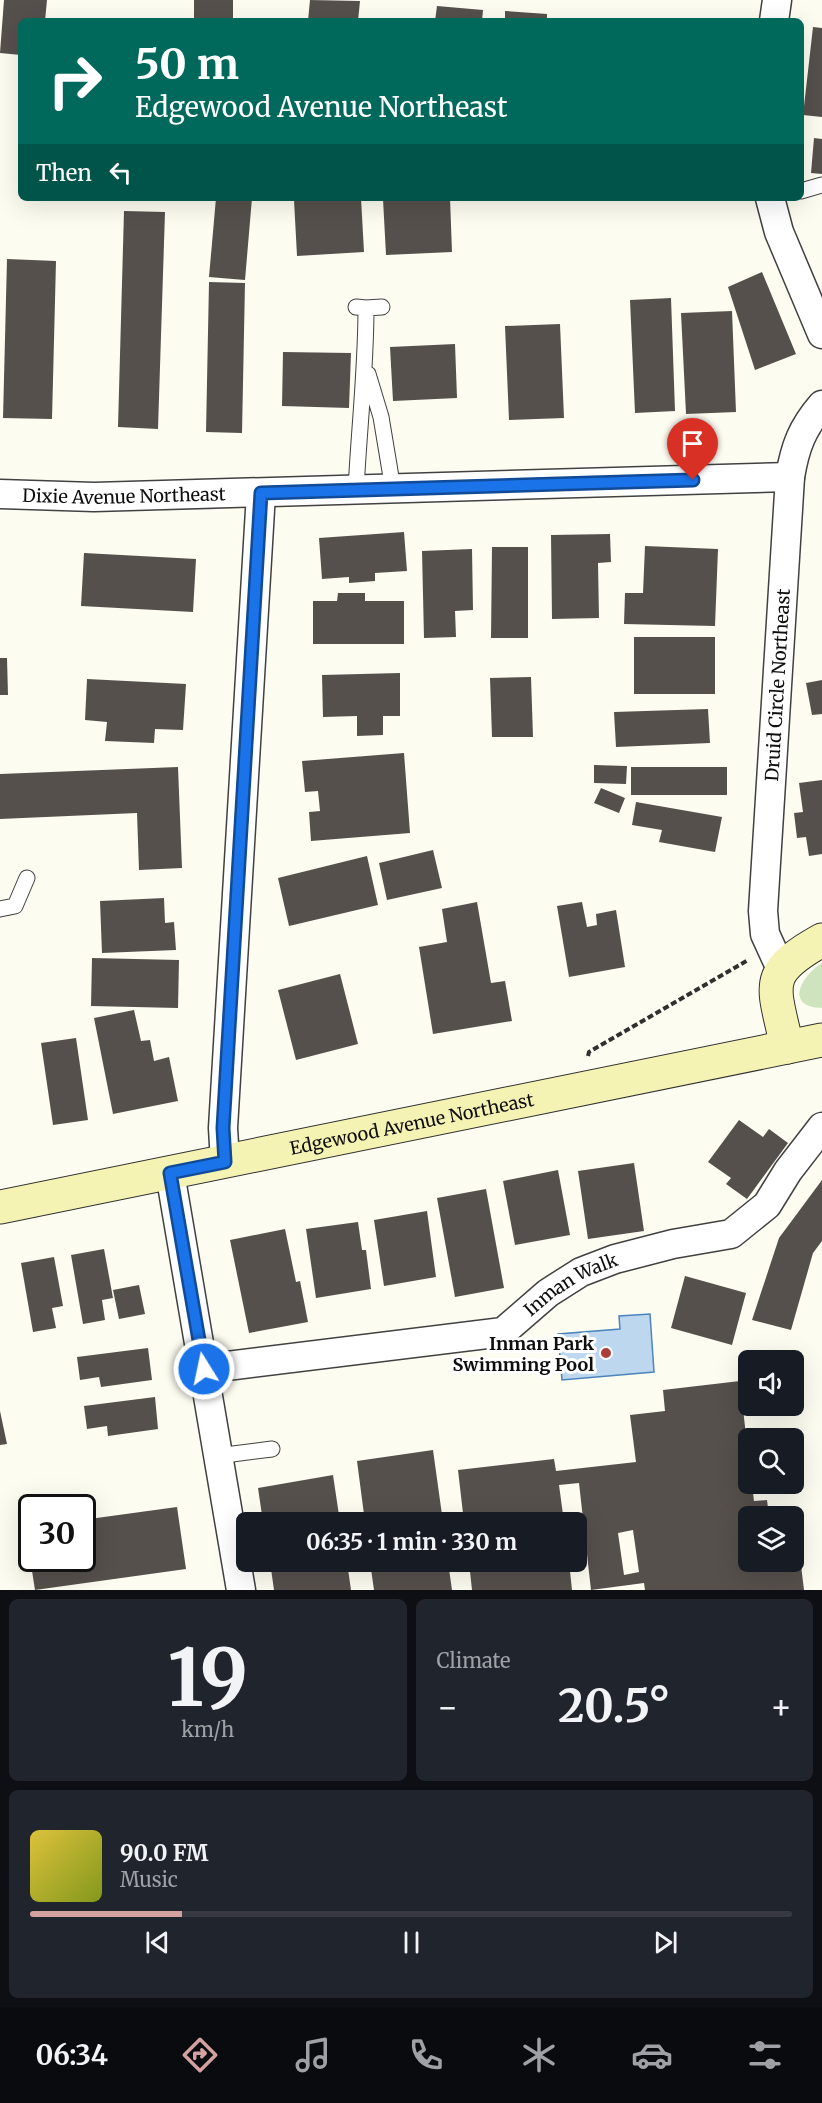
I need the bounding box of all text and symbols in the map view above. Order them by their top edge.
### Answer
text: 50 m [135,38,239,90]
icon: right [36,42,114,120]
text: Edgewood Avenue Northeast [135,90,508,124]
icon: left [104,156,137,189]
text: Then [36,159,92,187]
pin [667,418,718,480]
icon: arrive [676,427,709,460]
street label: Dixie Avenue Northeast [22,482,226,509]
street label: Druid Circle Northeast [760,588,795,782]
street label: Edgewood Avenue Northeast [287,1087,536,1159]
street label: Inman Walk [519,1247,621,1321]
place label: Inman Park Swimming Pool [453,1332,594,1376]
position arrow [172,1337,236,1401]
marker: Inman Park Swimming Pool [599,1346,613,1360]
map controls [738,1350,804,1572]
button: sound [738,1350,804,1416]
button: search [738,1428,804,1494]
speed limit sign: 30 [18,1494,96,1572]
button: layers [738,1506,804,1572]
text: 06:35 · 1 min · 330 m [306,1528,517,1556]
text: 19 [167,1629,248,1727]
text: Climate [437,1648,511,1673]
text: 20.5° [558,1678,670,1734]
text: − [437,1687,459,1728]
text: + [770,1687,792,1728]
text: km/h [181,1717,234,1742]
text: 90.0 FM [120,1839,208,1867]
text: Music [120,1867,178,1892]
icon: previous [141,1926,174,1959]
icon: pause [395,1926,428,1959]
icon: next [649,1926,682,1959]
icon: directions [179,2034,221,2076]
icon: music [292,2034,334,2076]
icon: phone [405,2034,447,2076]
icon: climate [518,2034,560,2076]
icon: car [631,2034,673,2076]
icon: filters [744,2034,786,2076]
text: 06:34 [36,2038,108,2072]

